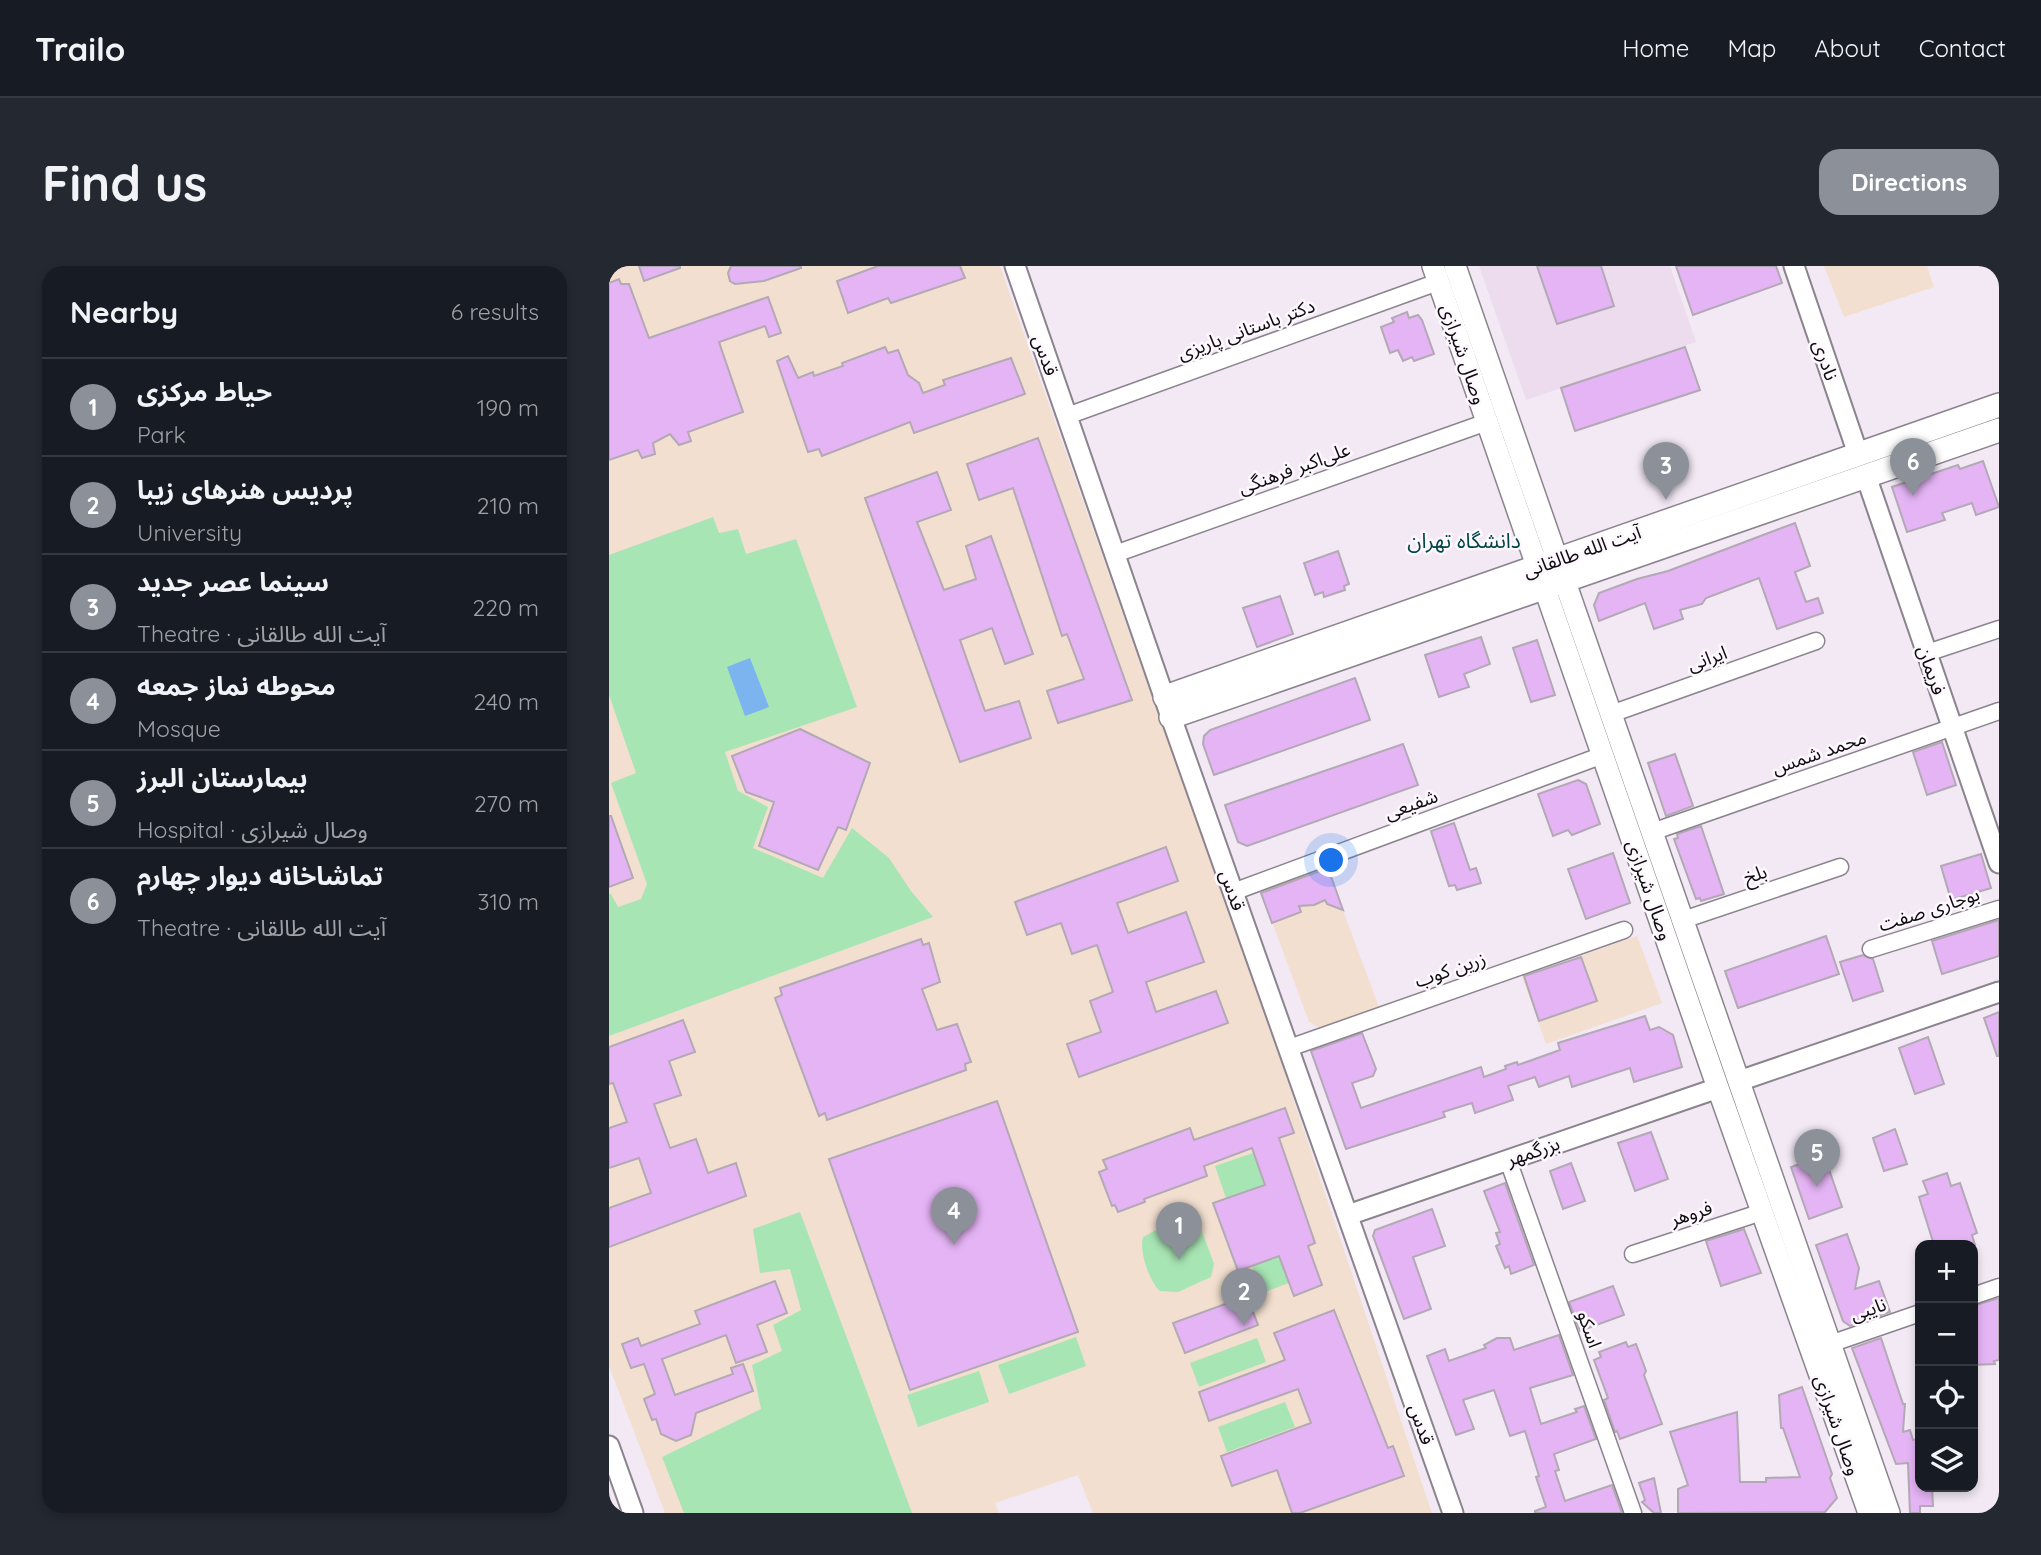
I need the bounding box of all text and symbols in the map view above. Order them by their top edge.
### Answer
text: Trailo [35,28,125,69]
text: Home [1622,33,1689,63]
text: Map [1727,33,1776,63]
text: About [1814,33,1881,63]
text: Contact [1919,33,2006,63]
button: Directions [1819,149,1999,215]
text: Find us [42,152,207,213]
text: Nearby [70,293,178,331]
street label: دکتر باستانی پاریزی [1174,293,1318,366]
text: 6 results [451,297,539,326]
street label: وصال شیرازی [1436,301,1492,407]
street label: قدس [1028,331,1064,379]
street label: نادری [1808,337,1844,383]
text: حیاط مرکزی [137,375,272,408]
text: 1 [89,393,97,422]
text: 190 m [477,393,539,422]
text: Park [137,420,186,449]
street label: علی‌اکبر فرهنگی [1235,437,1353,499]
pin: 6 [1890,438,1936,496]
pin: 3 [1643,442,1689,500]
text: پردیس هنرهای زیبا [137,473,353,506]
text: 2 [86,491,100,520]
text: 210 m [477,491,539,520]
text: University [137,518,242,547]
street label: آیت الله طالقانی [1520,519,1645,582]
district label: دانشگاه تهران [1407,527,1521,553]
text: سینما عصر جدید [137,565,329,598]
text: 3 [87,593,99,622]
text: 220 m [473,593,539,622]
text: Theatre · آیت الله طالقانی [137,619,386,648]
street label: ایرانی [1684,640,1730,676]
street label: فریمان [1912,642,1952,698]
text: محوطه نماز جمعه [137,669,336,702]
text: 4 [86,687,100,716]
text: 240 m [474,687,539,716]
text: Mosque [137,714,221,743]
street label: محمد شمس [1769,725,1869,779]
text: بیمارستان البرز [137,761,308,794]
street label: شفیعی [1381,783,1441,825]
text: 5 [86,789,100,818]
text: 270 m [474,789,539,818]
text: Hospital · وصال شیرازی [137,815,368,844]
street label: وصال شیرازی [1622,837,1678,943]
your location [1314,843,1348,877]
text: تماشاخانه دیوار چهارم [137,859,383,892]
street label: بلخ [1740,859,1771,892]
street label: قدس [1215,866,1251,914]
street label: بوجاری صفت [1875,881,1983,937]
text: 6 [87,887,99,916]
text: 310 m [477,887,539,916]
text: Theatre · آیت الله طالقانی [137,913,386,942]
street label: زرین کوب [1411,946,1489,992]
pin: 5 [1794,1129,1840,1187]
street label: بزرگمهر [1502,1131,1563,1172]
pin: 4 [931,1187,977,1245]
street label: فروهر [1666,1195,1715,1231]
pin: 1 [1156,1202,1202,1260]
map controls [1915,1240,1978,1492]
button: + [1915,1240,1978,1303]
pin: 2 [1221,1268,1267,1326]
street label: نایبی [1847,1292,1889,1326]
button: − [1915,1303,1978,1366]
street label: اسکو [1572,1307,1608,1351]
button: locate [1915,1366,1978,1429]
street label: وصال شیرازی [1810,1372,1866,1478]
street label: قدس [1404,1400,1440,1448]
button: layers [1915,1429,1978,1492]

